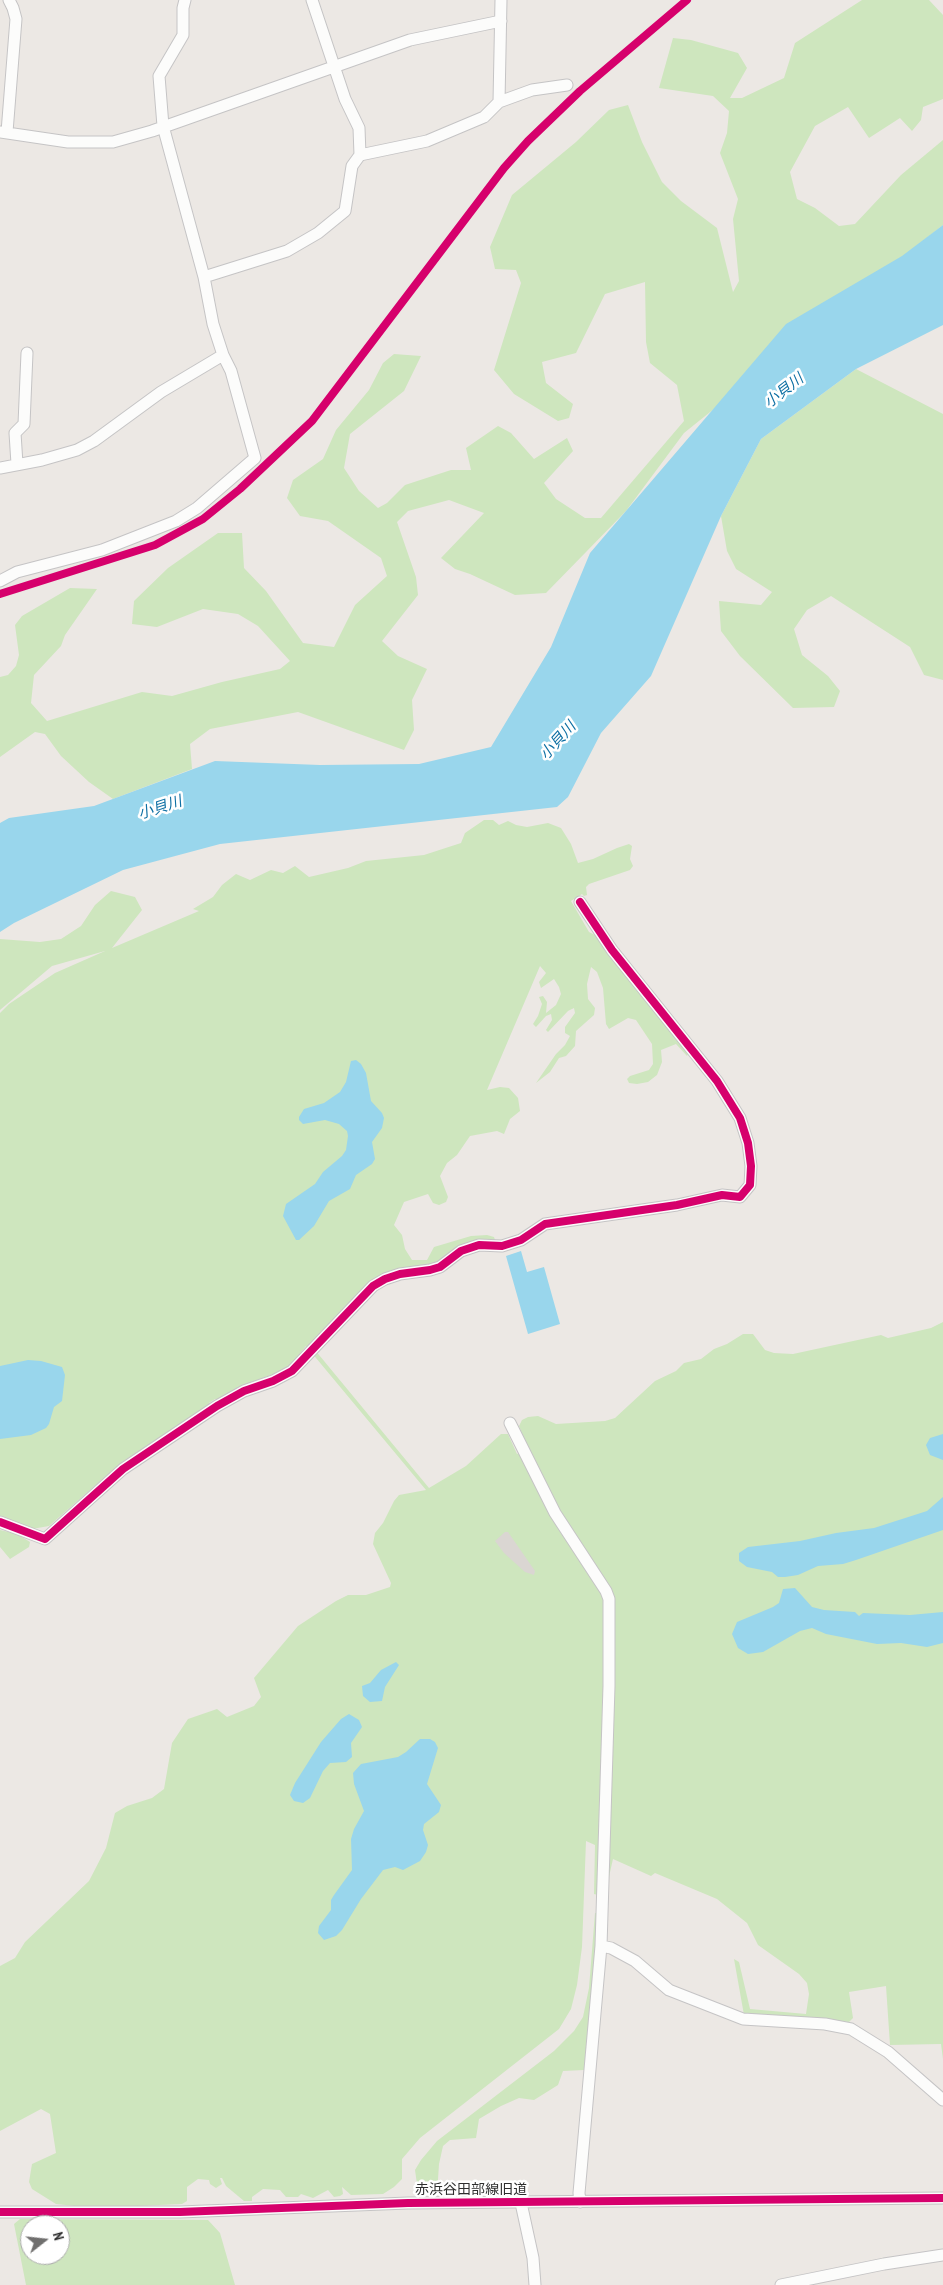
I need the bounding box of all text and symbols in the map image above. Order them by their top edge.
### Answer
water label: 小貝川 [761,370,807,412]
water label: 小貝川 [536,718,580,764]
water label: 小貝川 [136,792,184,824]
street label: 赤浜谷田部線旧道 [415,2182,527,2198]
north arrow [20,2215,70,2265]
text: N [49,2230,68,2242]

